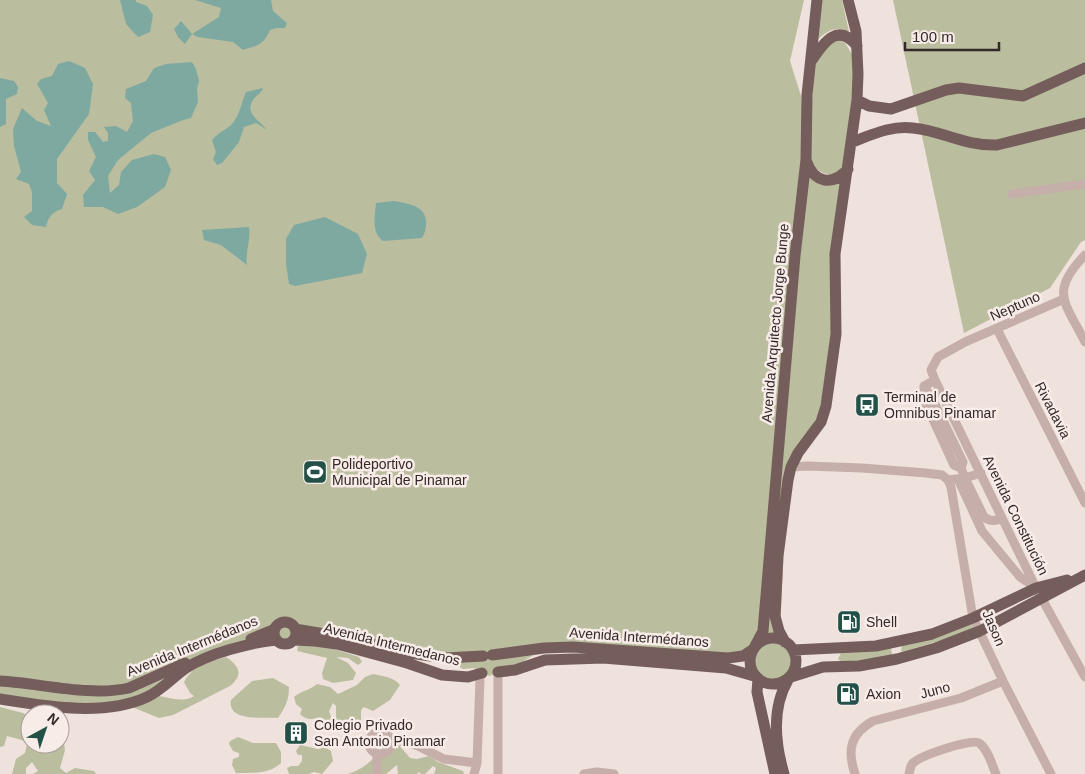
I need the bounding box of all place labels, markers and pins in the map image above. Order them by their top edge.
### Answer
place label: Terminal de Omnibus Pinamar [884,389,996,421]
bus stop icon: Terminal de Omnibus Pinamar [854,392,880,418]
place label: Polideportivo Municipal de Pinamar [332,456,467,488]
sports icon: Polideportivo Municipal de Pinamar [302,459,328,485]
fuel station icon: Shell [836,609,862,635]
place label: Shell [866,614,897,630]
fuel station icon: Axion [835,681,861,707]
place label: Axion [866,686,901,702]
place label: Colegio Privado San Antonio Pinamar [314,717,446,749]
building icon: Colegio Privado San Antonio Pinamar [283,720,309,746]

